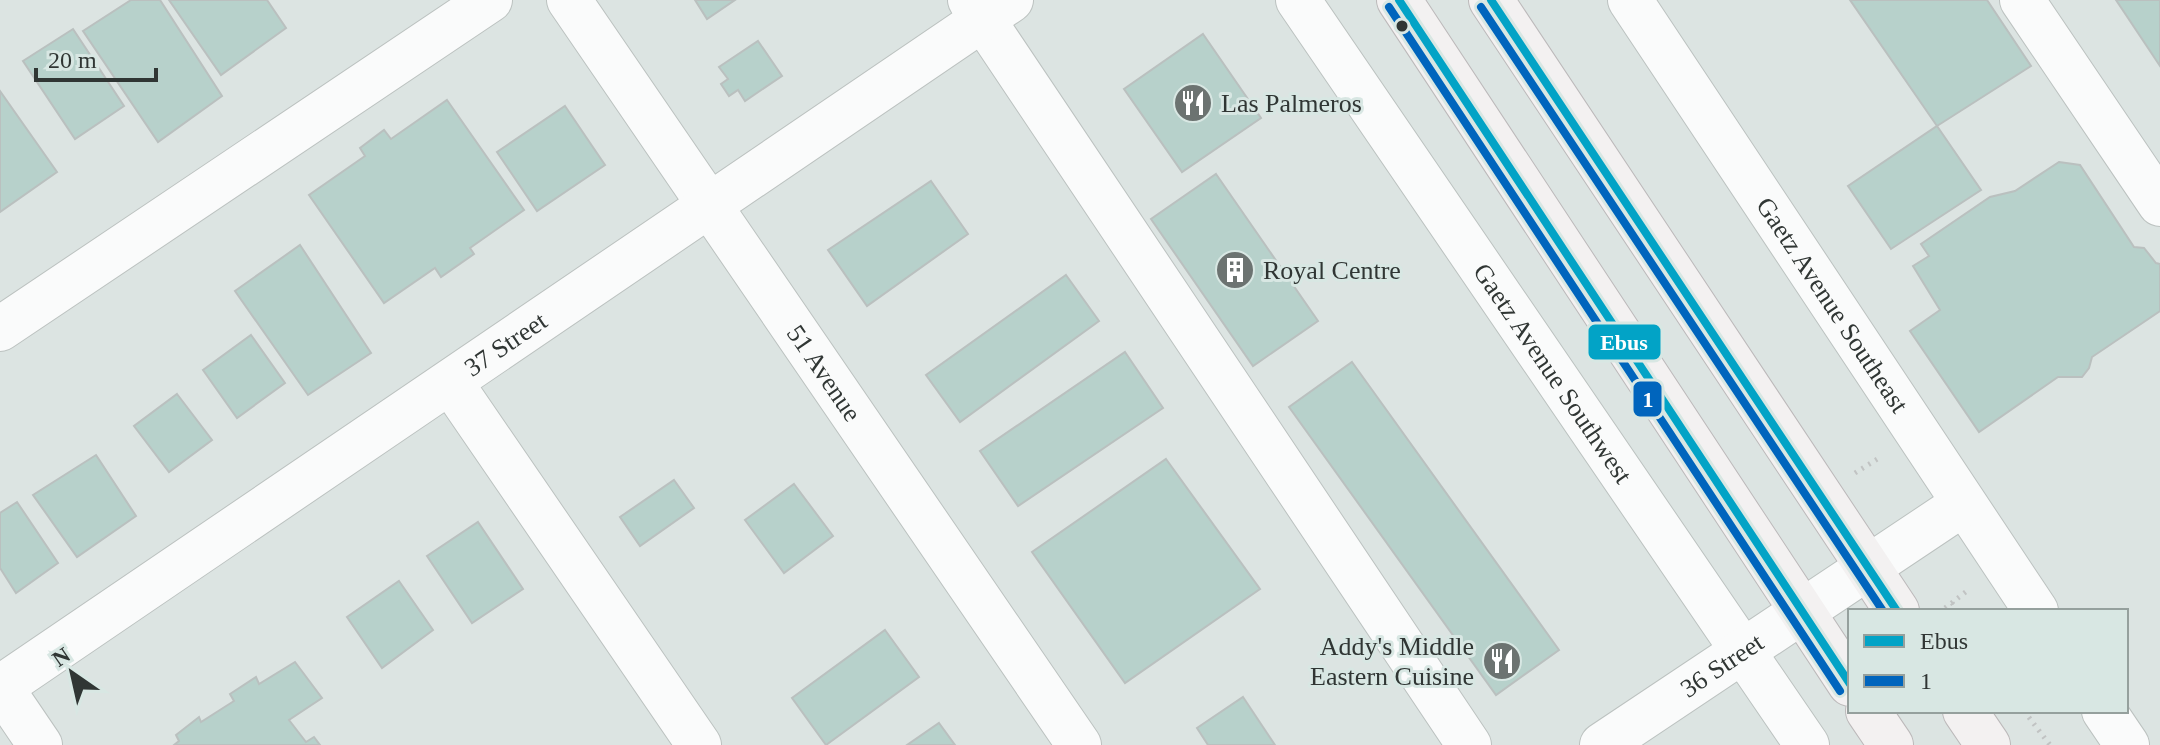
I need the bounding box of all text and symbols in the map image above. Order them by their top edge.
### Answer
unlabelled marker [1394,18,1410,34]
scale bar [36,32,156,82]
text: 20 m [48,47,97,73]
restaurant icon: Las Palmeros [1172,82,1214,124]
place label: Las Palmeros [1221,89,1362,118]
street label: Gaetz Avenue Southeast [1750,192,1914,419]
building icon: Royal Centre [1214,249,1256,291]
place label: Royal Centre [1263,256,1401,285]
street label: Gaetz Avenue Southwest [1467,258,1638,489]
street label: 37 Street [459,306,553,383]
street label: 51 Avenue [781,320,867,427]
line badge: Ebus [1587,323,1662,361]
text: Ebus [1600,330,1648,355]
line badge: 1 [1632,380,1663,418]
text: 1 [1643,387,1654,412]
legend [1848,609,2128,713]
street label: 36 Street [1675,627,1769,703]
text: Ebus [1920,628,1968,654]
place label: Addy's Middle Eastern Cuisine [1310,632,1474,691]
north arrow [32,633,112,713]
restaurant icon: Addy's Middle Eastern Cuisine [1481,640,1523,682]
text: N [48,642,75,672]
text: 1 [1920,668,1932,694]

